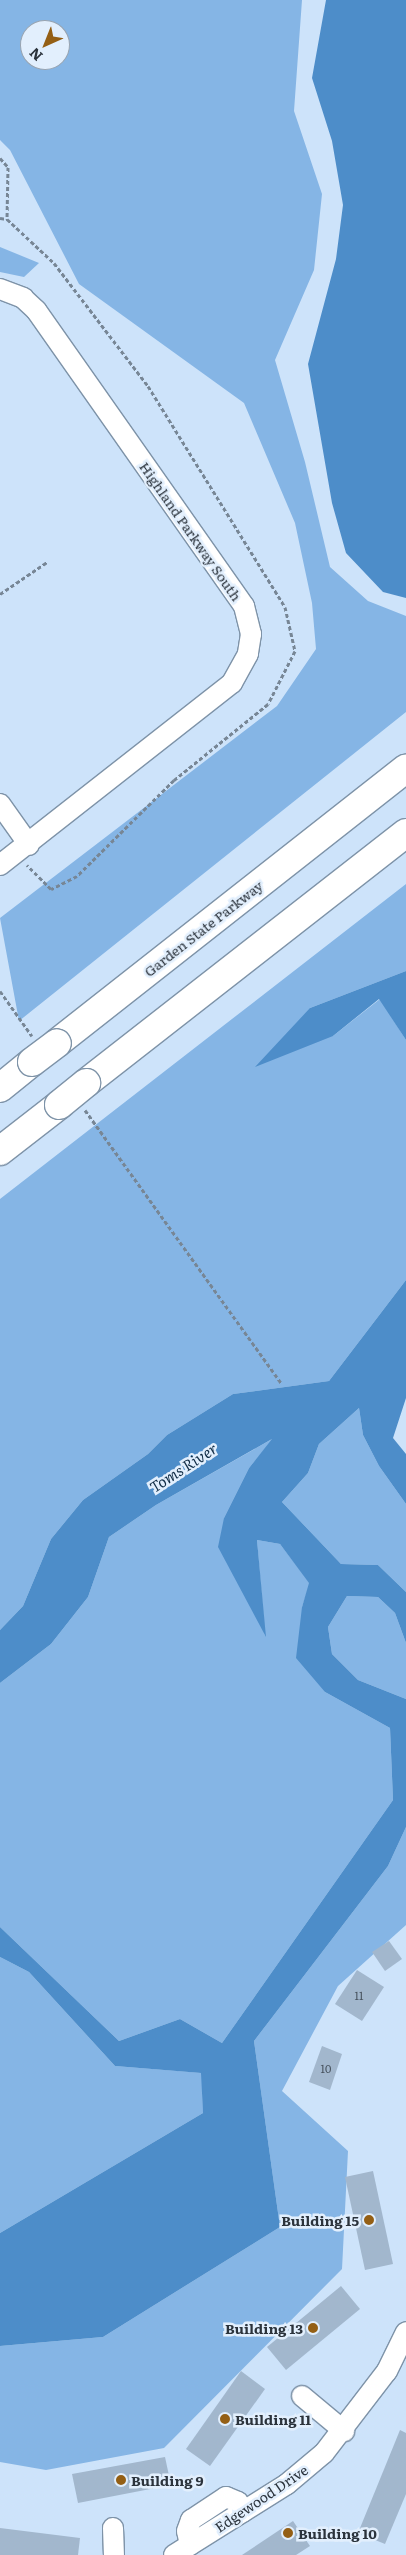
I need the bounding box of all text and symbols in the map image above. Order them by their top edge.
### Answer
north arrow [20,20,70,70]
text: N [24,44,46,66]
street label: Highland Parkway South [137,458,245,604]
street label: Garden State Parkway [140,877,266,979]
water label: Toms River [146,1439,220,1495]
house number: 11 [355,1988,363,2002]
house number: 10 [321,2061,331,2075]
place label: Building 15 [281,2212,359,2228]
marker: Building 15 [363,2214,375,2226]
place label: Building 13 [225,2320,303,2336]
marker: Building 13 [307,2322,319,2334]
place label: Building 11 [235,2411,311,2427]
marker: Building 11 [219,2413,231,2425]
street label: Edgewood Drive [211,2461,311,2535]
place label: Building 9 [131,2472,204,2488]
marker: Building 9 [115,2474,127,2486]
place label: Building 10 [298,2525,377,2541]
marker: Building 10 [282,2527,294,2539]

